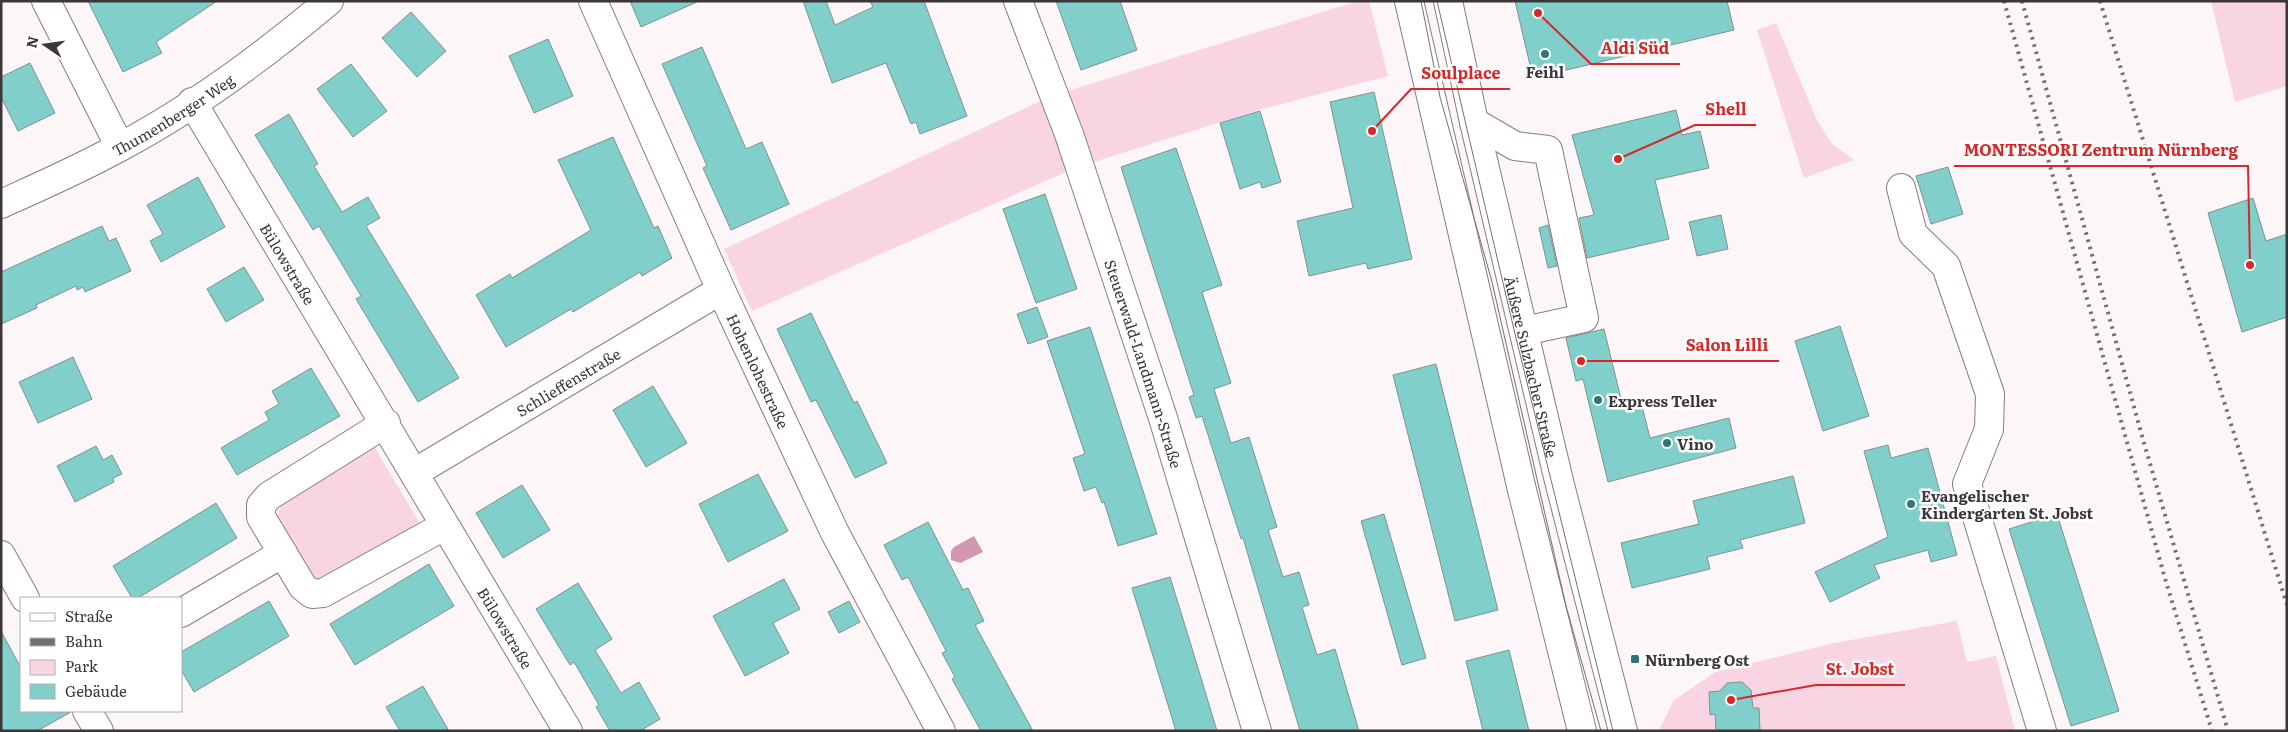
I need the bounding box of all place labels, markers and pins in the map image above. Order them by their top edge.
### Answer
callout: Aldi Süd [1591,33,1680,64]
marker: Feihl [1539,48,1551,60]
callout: Soulplace [1411,58,1510,89]
place label: Feihl [1526,60,1565,83]
callout: Shell [1695,94,1756,125]
callout: MONTESSORI Zentrum Nürnberg [1954,135,2248,166]
callout: Salon Lilli [1676,330,1779,361]
place label: Express Teller [1608,389,1717,412]
marker: Express Teller [1592,394,1604,406]
place label: Vino [1677,432,1713,455]
marker: Vino [1661,437,1673,449]
place label: Evangelischer Kindergarten St. Jobst [1921,484,2094,524]
marker: Evangelischer Kindergarten St. Jobst [1905,498,1917,510]
place label: Nürnberg Ost [1645,648,1750,671]
marker: Nürnberg Ost [1629,653,1641,665]
callout: St. Jobst [1816,654,1905,685]

